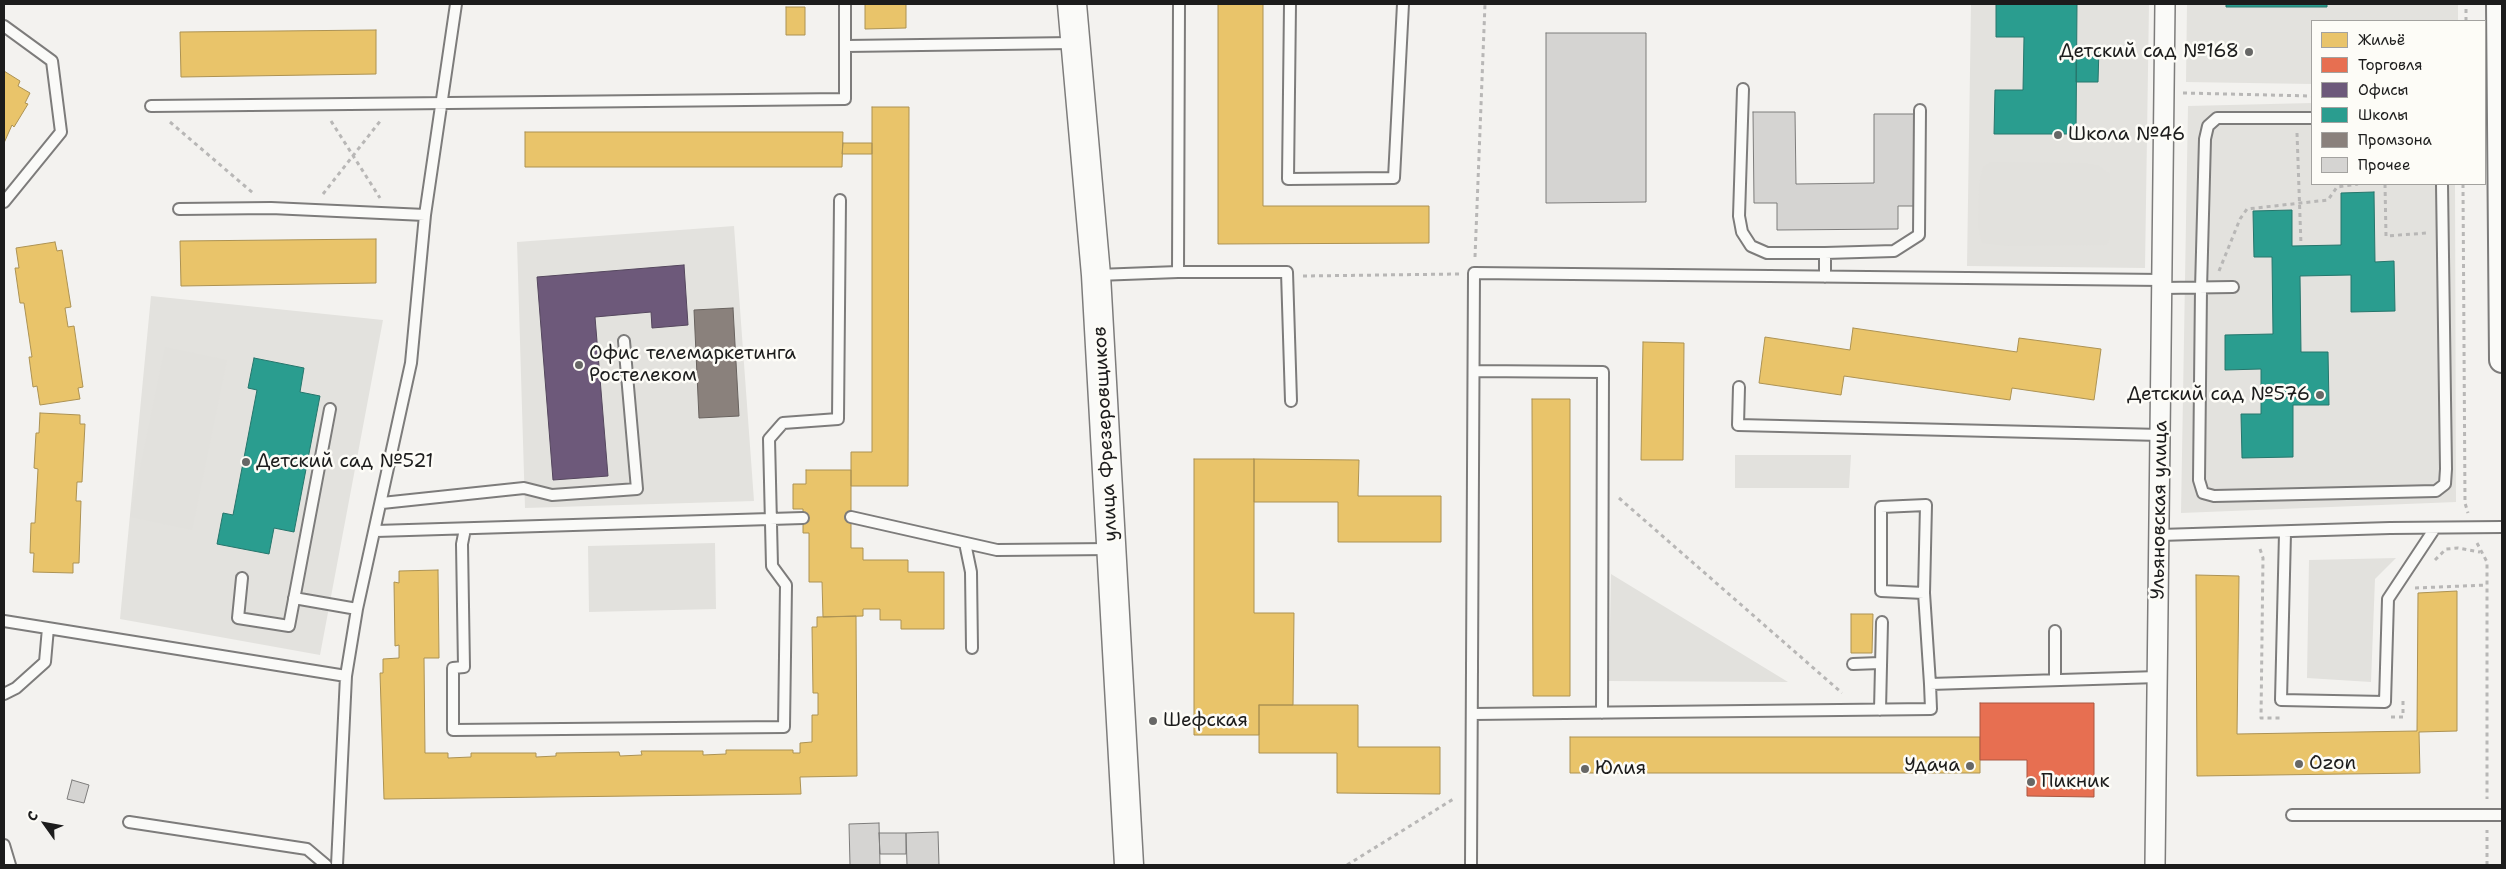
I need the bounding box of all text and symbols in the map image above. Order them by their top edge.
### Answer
legend [2311,20,2486,185]
text: Жильё [2358,30,2405,50]
place label: Детский сад №168 [2059,41,2239,63]
marker: Детский сад №168 [2243,46,2255,58]
text: Торговля [2358,55,2423,75]
text: Офисы [2358,80,2408,100]
text: Школы [2358,105,2408,125]
place label: Школа №46 [2068,124,2185,146]
marker: Школа №46 [2052,129,2064,141]
text: Промзона [2358,130,2432,150]
text: Прочее [2358,155,2410,175]
street label: улица Фрезеровщиков [1089,326,1123,542]
place label: Офис телемаркетинга Ростелеком [589,343,796,387]
marker: Офис телемаркетинга Ростелеком [573,359,585,371]
place label: Детский сад №576 [2127,384,2310,406]
marker: Детский сад №576 [2314,389,2326,401]
street label: Ульяновская улица [2147,420,2173,600]
place label: Детский сад №521 [256,451,433,473]
marker: Детский сад №521 [240,456,252,468]
place label: Шефская [1163,710,1248,732]
marker: Шефская [1147,715,1159,727]
place label: Ozon [2309,753,2356,775]
place label: Удача [1904,755,1960,777]
place label: Юлия [1595,758,1646,780]
marker: Ozon [2293,758,2305,770]
marker: Удача [1964,760,1976,772]
marker: Юлия [1579,763,1591,775]
place label: Пикник [2041,771,2110,793]
marker: Пикник [2025,776,2037,788]
north arrow [20,799,70,849]
text: С [22,808,42,824]

